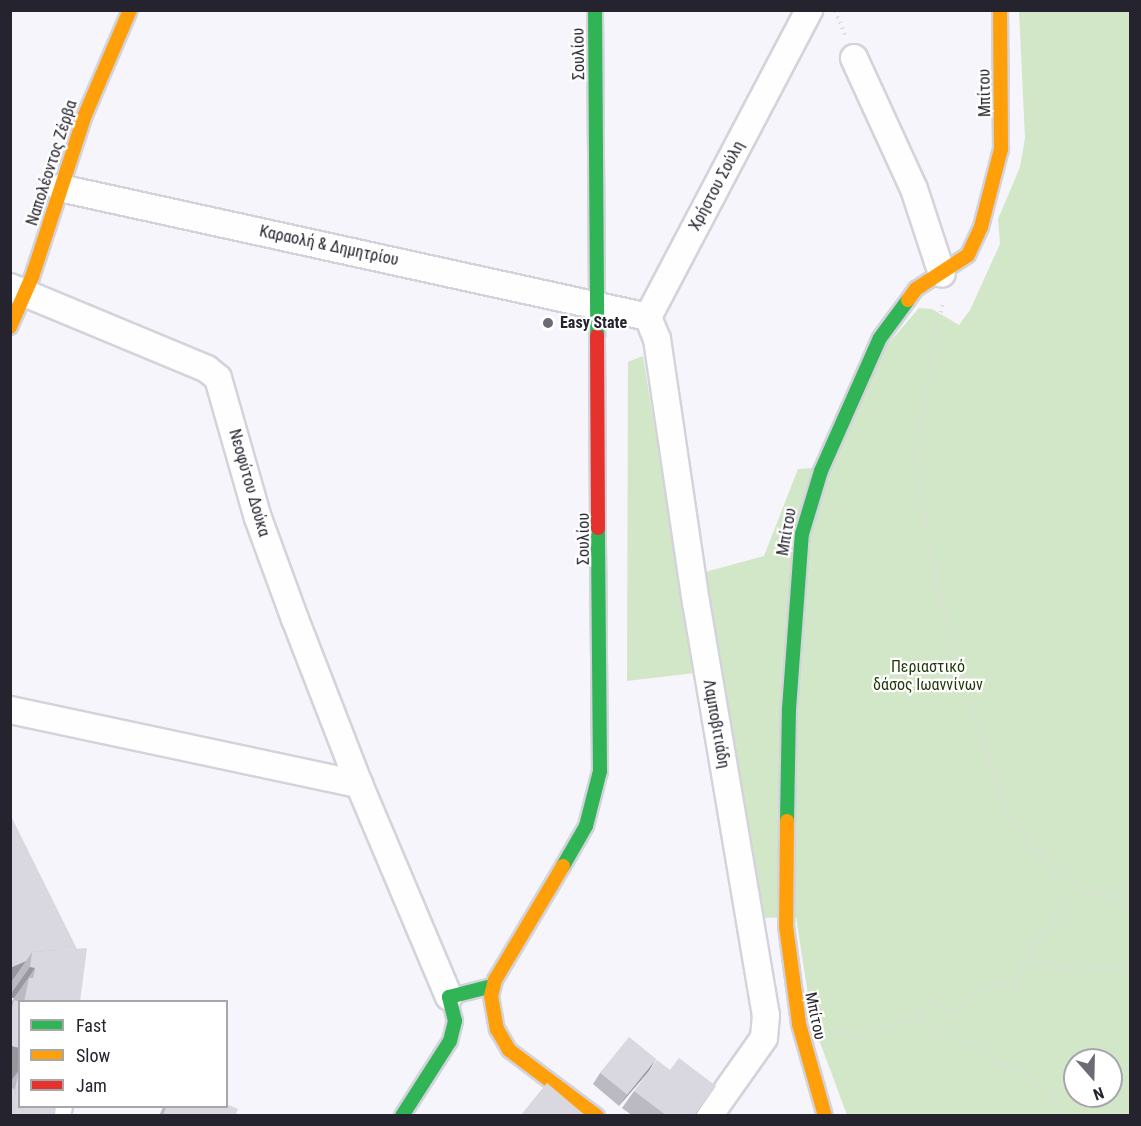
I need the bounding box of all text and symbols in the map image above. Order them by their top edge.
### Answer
street label: Σουλίου [569,28,589,80]
street label: Μπίτου [975,69,995,117]
street label: Ναπολέοντος Ζέρβα [23,98,81,228]
street label: Χρήστου Σούλη [685,138,749,234]
street label: Καραολή & Δημητρίου [258,222,400,270]
place label: Easy State [560,313,627,333]
marker: Easy State [541,316,555,330]
street label: Νεοφύτου Δούκα [224,427,274,539]
street label: Μπίτου [773,507,801,557]
street label: Σουλίου [574,513,594,565]
park label: Περιαστικό δάσος Ιωαννίνων [873,657,983,695]
street label: Λαμποβιτιάδη [699,678,733,770]
street label: Μπίτου [801,990,829,1042]
legend [18,1000,228,1108]
text: Fast [76,1015,107,1036]
text: Slow [76,1045,110,1066]
north arrow [1063,1048,1123,1108]
text: Jam [76,1075,107,1096]
text: N [1091,1083,1107,1104]

